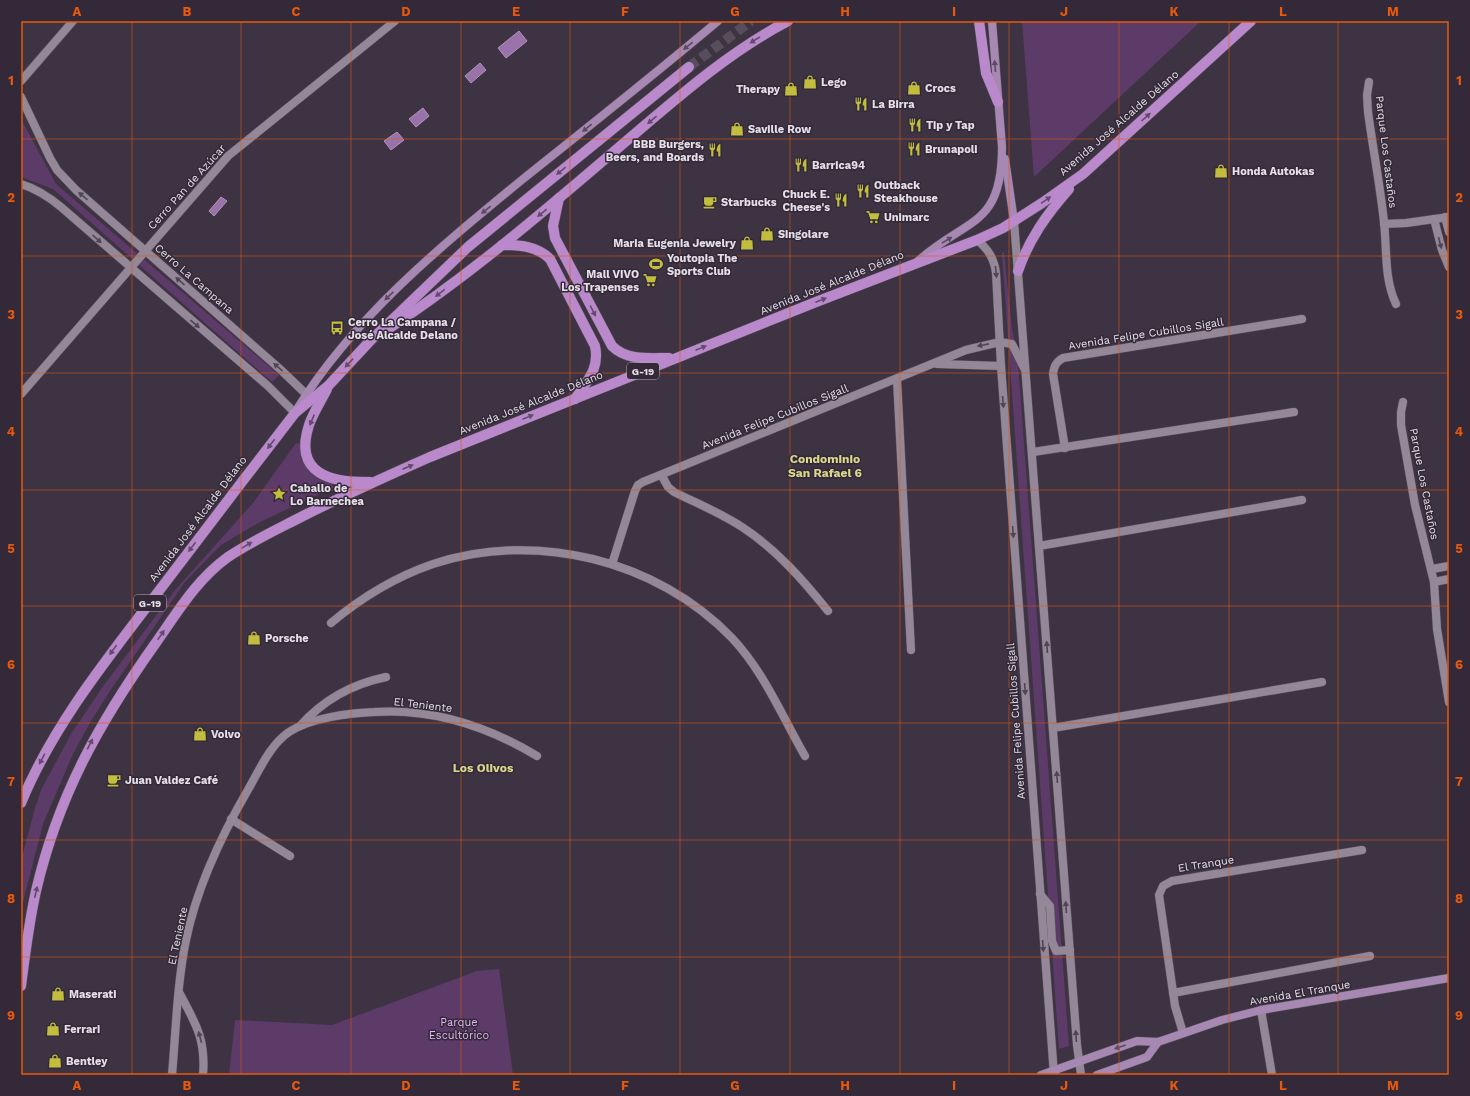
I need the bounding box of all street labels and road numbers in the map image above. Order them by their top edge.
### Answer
street label: Avenida José Alcalde Délano [1057,68,1181,178]
street label: Parque Los Castaños [1373,95,1399,209]
street label: Cerro Pan de Azúcar [145,141,229,232]
street label: Cerro La Campana [152,241,236,317]
street label: Avenida José Alcalde Délano [758,248,906,318]
street label: Avenida Felipe Cubillos Sigall [1068,315,1225,353]
road number: G-19 [627,363,659,379]
street label: Avenida José Alcalde Délano [457,368,605,438]
street label: Avenida Felipe Cubillos Sigall [700,381,851,452]
street label: Parque Los Castaños [1407,427,1441,541]
street label: Avenida José Alcalde Délano [146,454,250,584]
road number: G-19 [134,595,166,611]
street label: Avenida Felipe Cubillos Sigall [1004,642,1028,800]
street label: El Teniente [393,695,453,715]
street label: El Tranque [1177,853,1235,875]
street label: El Teniente [166,906,190,966]
street label: Avenida El Tranque [1249,978,1351,1008]

